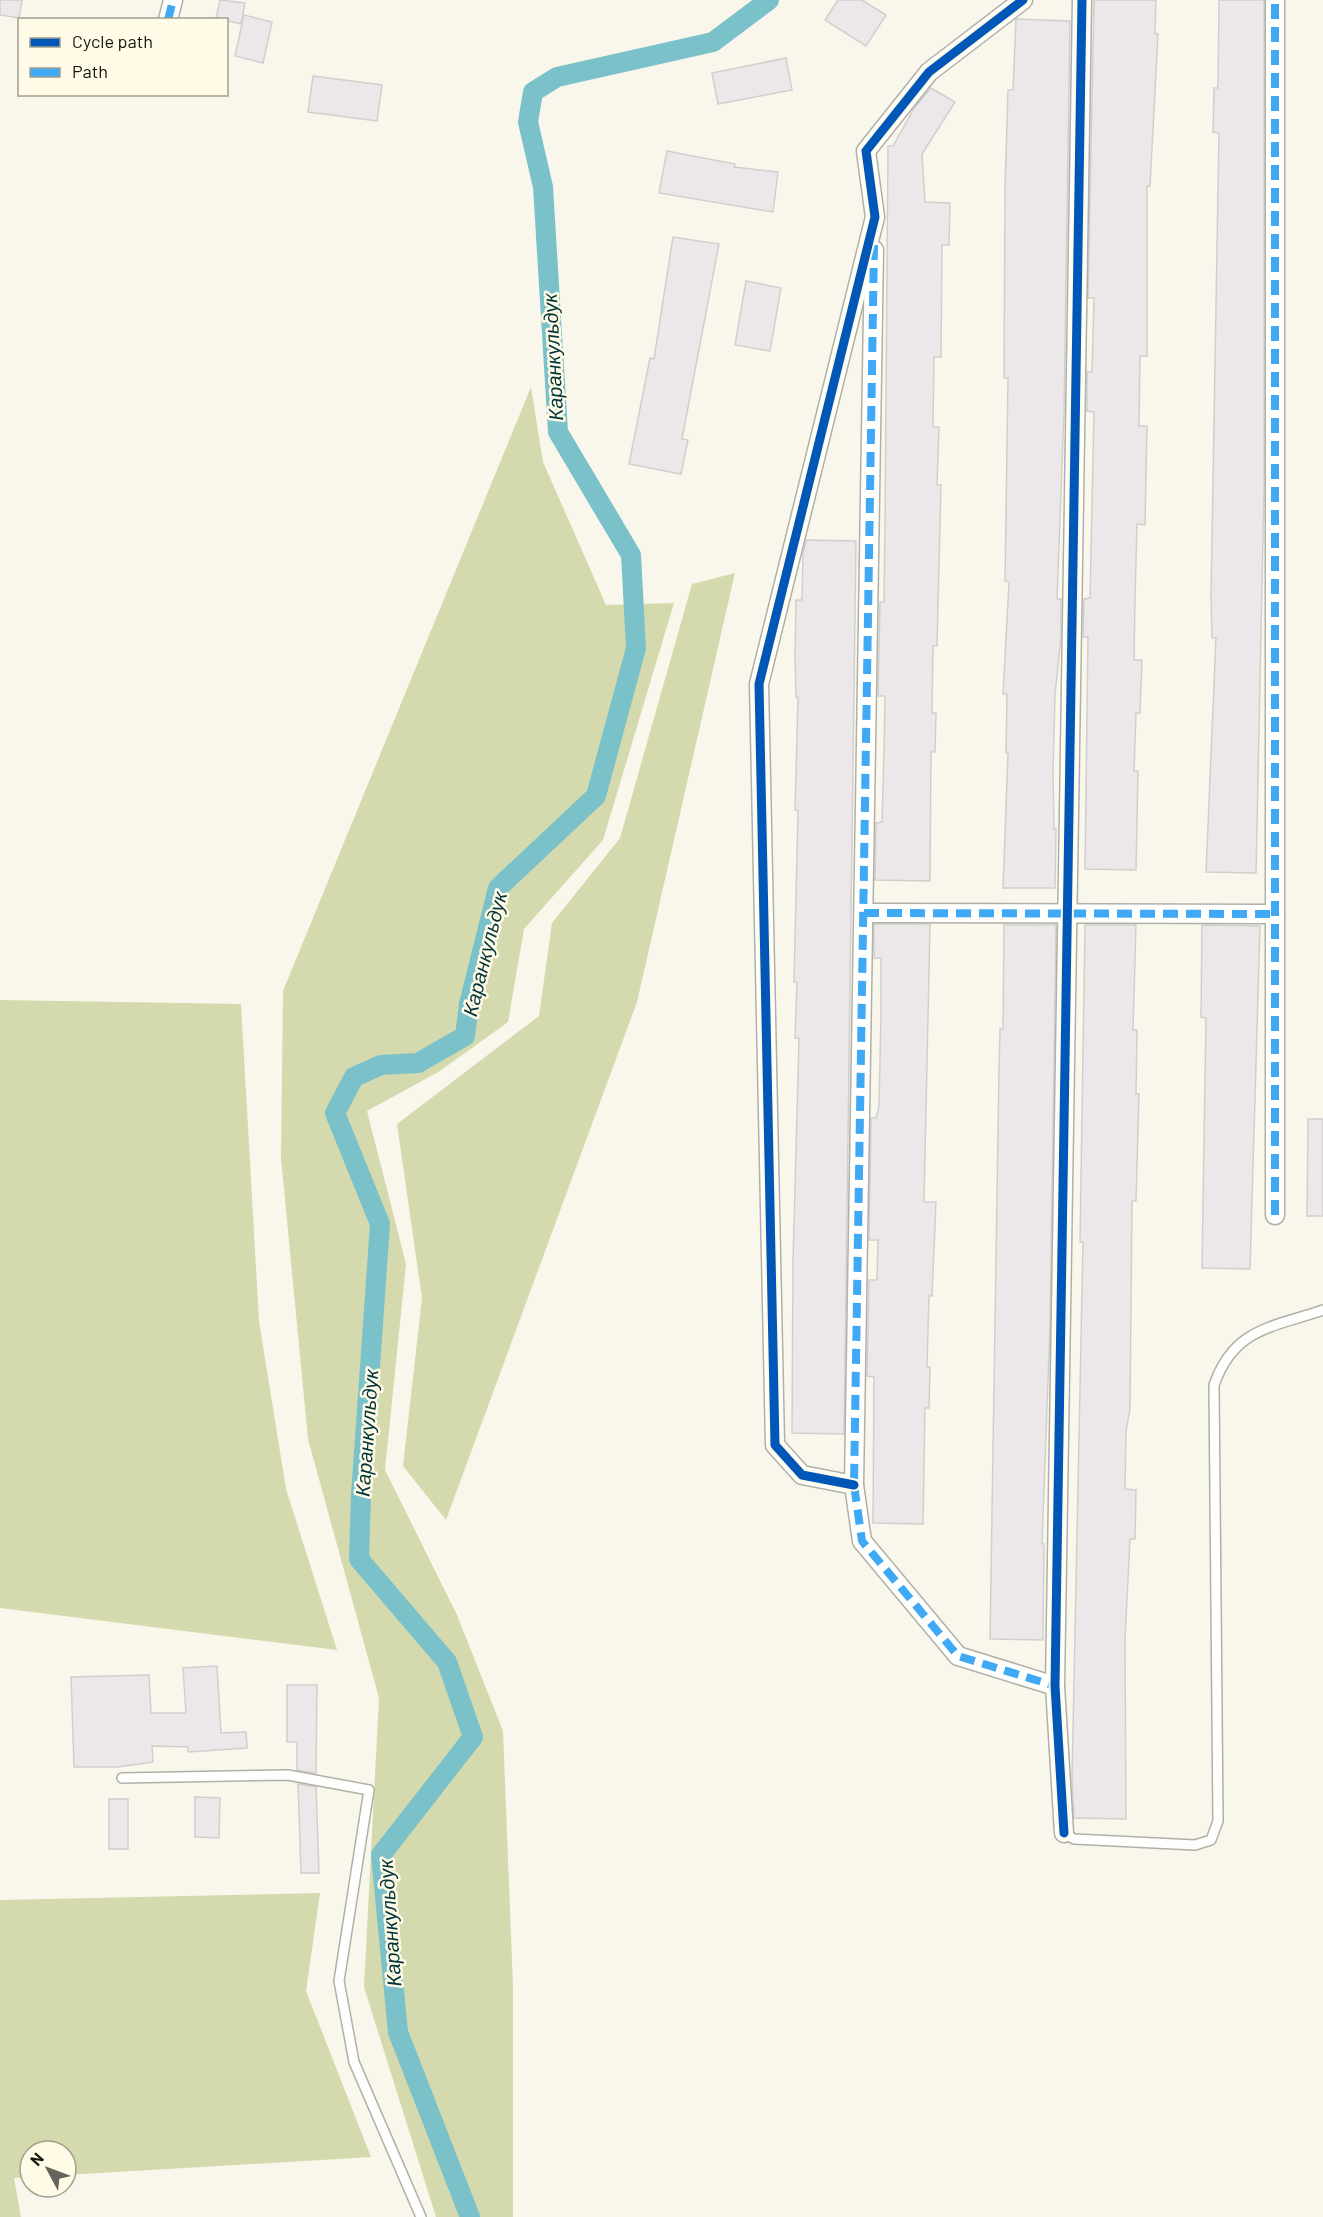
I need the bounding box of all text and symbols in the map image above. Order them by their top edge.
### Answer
legend [18,18,228,96]
text: Cycle path [72,30,153,52]
text: Path [72,60,108,82]
water label: Каранкульдук [537,291,567,421]
water label: Каранкульдук [457,888,511,1018]
water label: Каранкульдук [350,1367,383,1497]
water label: Каранкульдук [372,1857,405,1987]
north arrow [18,2139,78,2199]
text: N [26,2149,47,2169]

